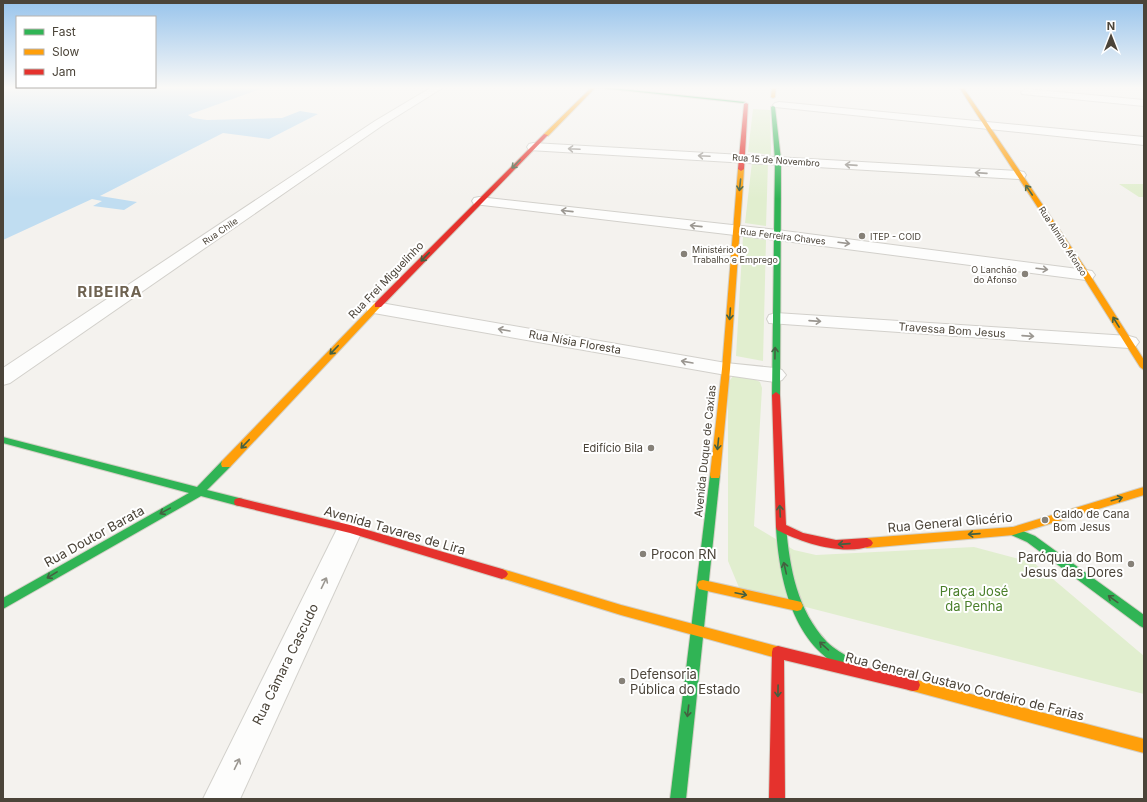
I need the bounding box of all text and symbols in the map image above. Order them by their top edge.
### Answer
legend [16,16,156,88]
north arrow [1091,16,1131,56]
text: N [1107,19,1115,33]
text: Fast [52,24,76,39]
text: Slow [52,44,80,59]
text: Jam [52,64,76,79]
one-way arrow [568,146,581,153]
street label: Rua 15 de Novembro [732,151,820,169]
one-way arrow [698,152,711,159]
one-way arrow [511,159,521,169]
one-way arrow [845,161,858,168]
one-way arrow [975,169,988,176]
one-way arrow [736,178,744,191]
one-way arrow [1025,184,1033,196]
street label: Rua Almino Afonso [1036,204,1090,278]
one-way arrow [561,208,574,215]
street label: Rua Chile [200,215,240,247]
one-way arrow [690,222,703,230]
street label: Rua Ferreira Chaves [740,225,826,247]
marker: ITEP - COID [857,231,867,241]
place label: ITEP - COID [870,231,921,242]
street label: Rua Frei Miguelinho [345,238,427,322]
one-way arrow [837,240,850,247]
place label: Ministério do Trabalho e Emprego [692,244,778,265]
marker: Ministério do Trabalho e Emprego [679,249,689,259]
one-way arrow [420,252,430,262]
place label: O Lanchão do Afonso [971,264,1017,285]
one-way arrow [1035,265,1048,273]
marker: O Lanchão do Afonso [1020,269,1030,279]
district label: RIBEIRA [77,282,143,301]
one-way arrow [726,307,733,320]
one-way arrow [1111,316,1119,328]
one-way arrow [808,318,821,325]
street label: Travessa Bom Jesus [898,319,1006,341]
one-way arrow [498,326,511,334]
street label: Rua Nísia Floresta [528,327,622,357]
one-way arrow [1021,332,1034,339]
one-way arrow [330,345,339,355]
one-way arrow [771,347,779,360]
one-way arrow [681,358,694,366]
street label: Avenida Duque de Caxias [691,384,719,518]
one-way arrow [715,437,722,450]
one-way arrow [240,439,249,449]
place label: Edifício Bila [583,441,643,455]
marker: Edifício Bila [646,443,656,453]
one-way arrow [1110,495,1123,502]
street label: Rua Doutor Barata [41,502,147,570]
street label: Avenida Tavares de Lira [323,502,467,558]
one-way arrow [777,505,784,518]
place label: Caldo de Cana Bom Jesus [1053,507,1129,534]
one-way arrow [159,508,171,516]
street label: Rua General Glicério [887,509,1013,535]
marker: Caldo de Cana Bom Jesus [1040,515,1050,525]
one-way arrow [968,530,981,537]
one-way arrow [838,540,851,547]
place label: Procon RN [651,546,717,562]
marker: Procon RN [638,549,648,559]
place label: Paróquia do Bom Jesus das Dores [1018,549,1123,580]
marker: Paróquia do Bom Jesus das Dores [1126,559,1136,569]
one-way arrow [781,562,789,575]
one-way arrow [46,571,58,579]
one-way arrow [321,578,328,590]
park label: Praça José da Penha [940,583,1008,614]
one-way arrow [735,590,748,598]
one-way arrow [1107,595,1118,603]
street label: Rua Câmara Cascudo [249,601,321,727]
one-way arrow [819,642,829,651]
street label: Rua General Gustavo Cordeiro de Farias [844,649,1086,724]
place label: Defensoria Pública do Estado [630,666,740,697]
marker: Defensoria Pública do Estado [617,676,627,686]
one-way arrow [774,684,782,697]
one-way arrow [684,704,692,717]
one-way arrow [234,758,241,770]

